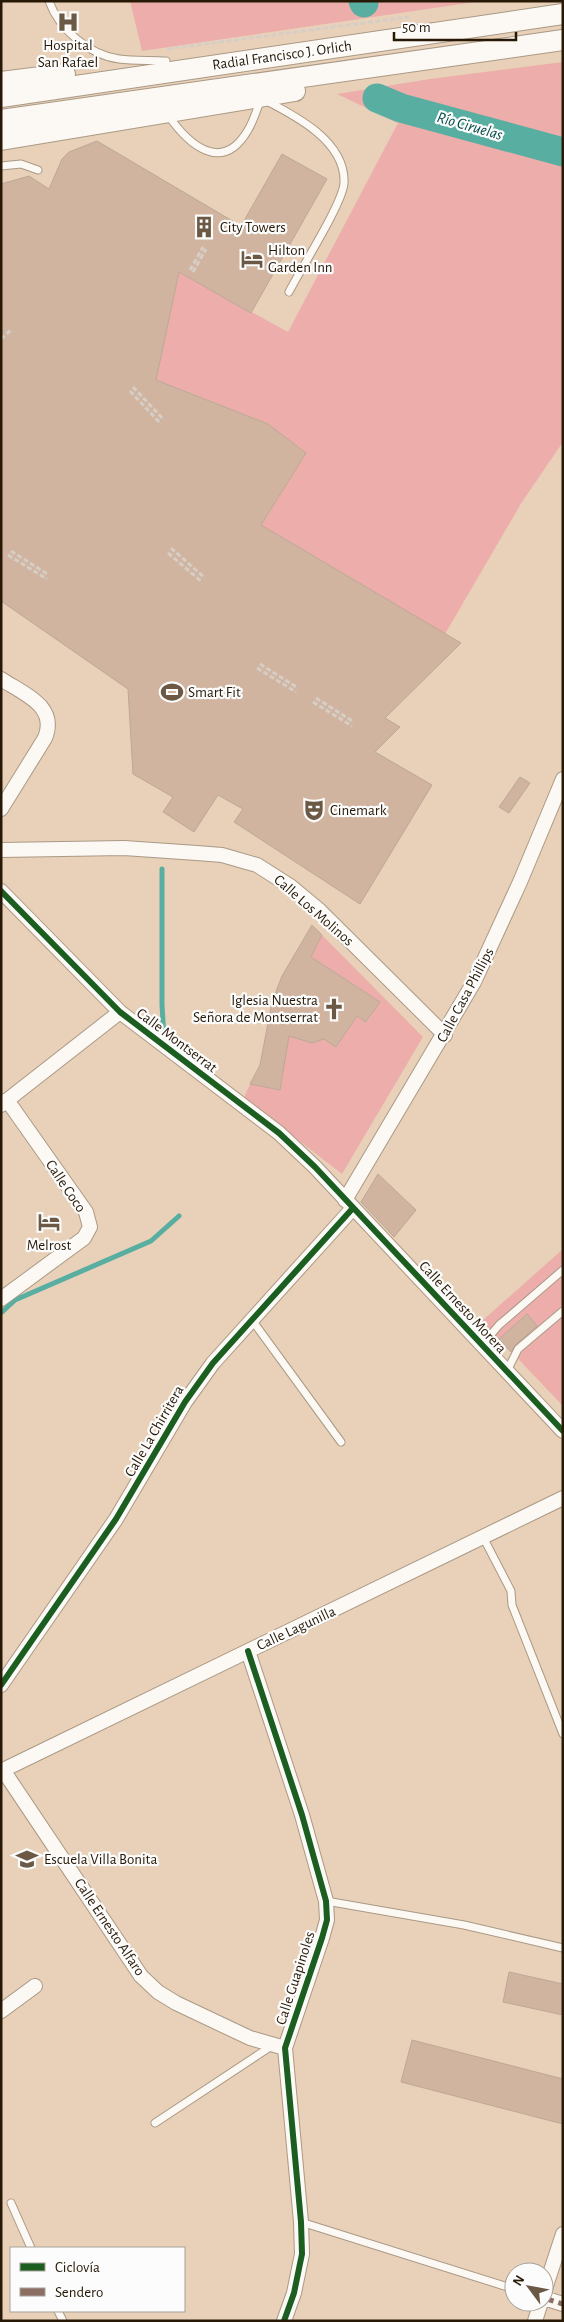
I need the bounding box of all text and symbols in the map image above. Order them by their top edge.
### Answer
hospital icon: Hospital San Rafael [55,9,81,35]
scale bar [394,10,516,42]
text: 50 m [402,20,431,35]
place label: Hospital San Rafael [38,38,98,70]
street label: Radial Francisco J. Orlich [211,38,353,73]
water label: Río Ciruelas [435,109,504,143]
building icon: City Towers [191,214,217,240]
place label: City Towers [220,220,286,235]
place label: Hilton Garden Inn [268,243,333,275]
hotel icon: Hilton Garden Inn [239,246,265,272]
sports icon: Smart Fit [159,679,185,705]
place label: Smart Fit [188,685,241,700]
theatre icon: Cinemark [301,797,327,823]
place label: Cinemark [330,803,387,818]
street label: Calle Los Molinos [271,872,356,949]
street label: Calle Casa Phillips [434,946,497,1045]
place label: Iglesia Nuestra Señora de Montserrat [193,993,318,1025]
church icon: Iglesia Nuestra Señora de Montserrat [321,996,347,1022]
street label: Calle Montserrat [134,1005,220,1076]
street label: Calle Coco [43,1157,88,1215]
hotel icon: Melrost [36,1209,62,1235]
place label: Melrost [27,1238,72,1253]
street label: Calle Ernesto Morera [416,1258,509,1356]
street label: Calle La Chirritera [122,1383,187,1480]
street label: Calle Lagunilla [254,1604,338,1653]
school or university icon: Escuela Villa Bonita [14,1846,40,1872]
place label: Escuela Villa Bonita [44,1852,157,1867]
street label: Calle Ernesto Alfaro [72,1876,148,1979]
street label: Calle Guapinoles [273,1930,318,2027]
legend [10,2247,185,2312]
text: Ciclovía [55,2260,100,2275]
north arrow [504,2262,554,2312]
text: N [510,2273,527,2288]
text: Sendero [55,2285,103,2300]

